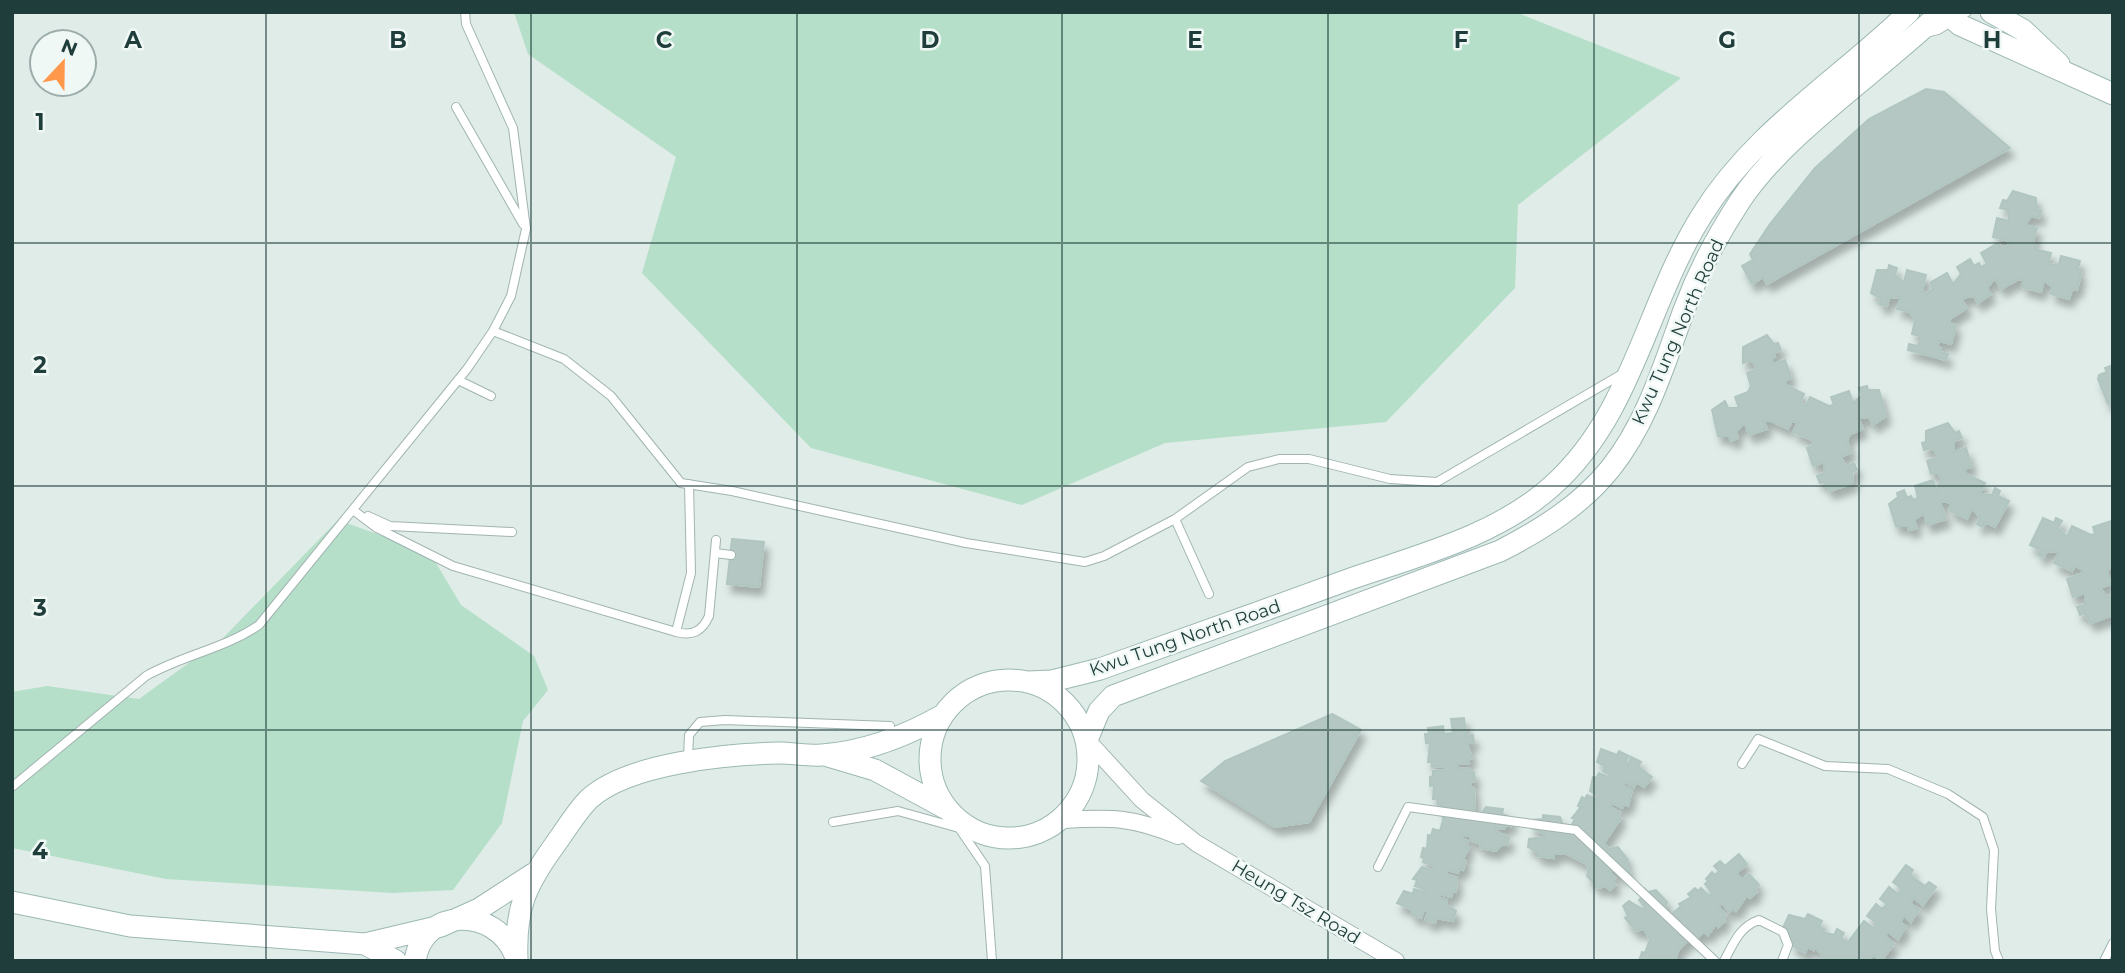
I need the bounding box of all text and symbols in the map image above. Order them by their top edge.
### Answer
text: A [123,26,142,54]
text: B [389,26,407,54]
text: C [656,26,673,54]
text: D [921,26,940,54]
text: E [1187,26,1203,54]
text: F [1454,26,1469,54]
text: G [1718,26,1736,54]
text: H [1983,26,2001,54]
north arrow [28,28,98,98]
text: N [58,34,81,61]
text: 1 [35,108,45,136]
street label: Kwu Tung North Road [1627,236,1729,428]
text: 2 [33,351,47,379]
text: 3 [32,594,47,622]
street label: Kwu Tung North Road [1086,595,1284,681]
text: 4 [32,837,48,865]
street label: Heung Tsz Road [1228,855,1364,949]

